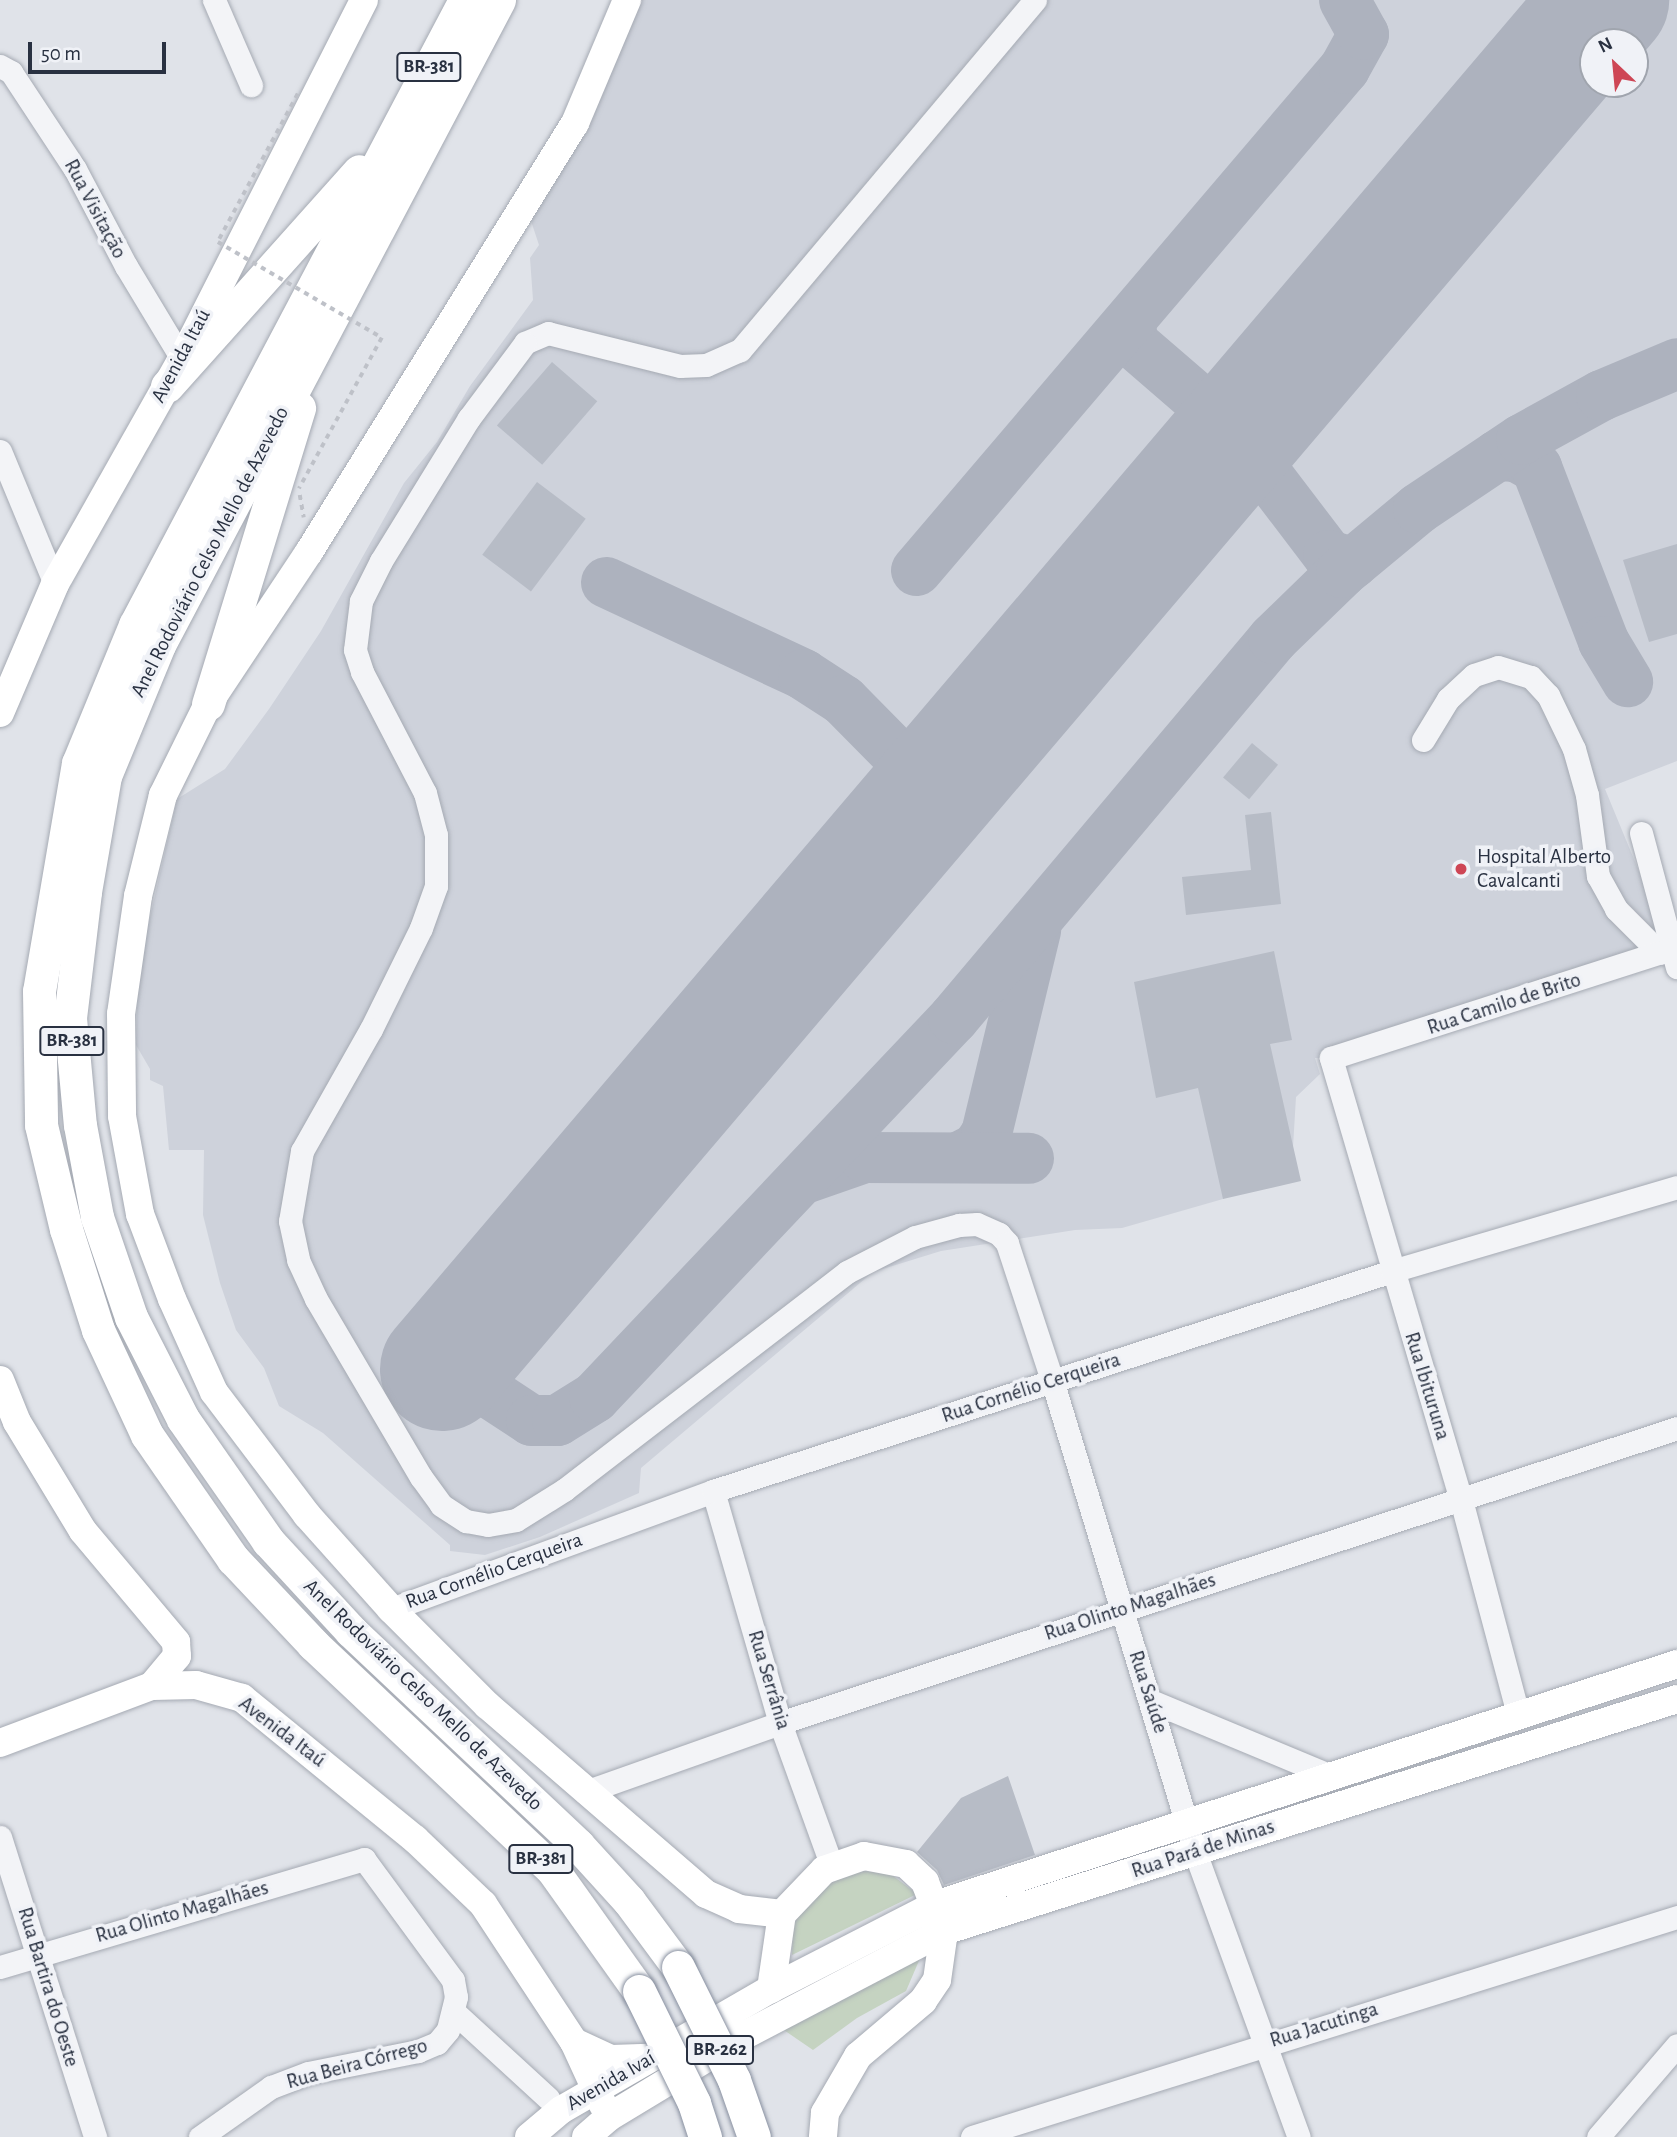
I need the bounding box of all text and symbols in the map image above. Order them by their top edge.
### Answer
scale bar [32,28,170,72]
north arrow [1579,28,1649,98]
text: N [1595,34,1616,57]
text: 50 m [41,43,81,64]
road number: BR-381 [396,52,462,82]
street label: Rua Visitação [58,155,132,263]
street label: Avenida Itaú [146,305,216,407]
street label: Anel Rodoviário Celso Mello de Azevedo [125,402,295,702]
place label: Hospital Alberto Cavalcanti [1477,844,1611,894]
marker: Hospital Alberto Cavalcanti [1451,859,1471,879]
street label: Rua Camilo de Brito [1424,967,1584,1041]
road number: BR-381 [39,1026,105,1056]
street label: Rua Ibituruna [1399,1329,1455,1443]
street label: Rua Cornélio Cerqueira [938,1347,1124,1429]
street label: Rua Cornélio Cerqueira [402,1527,586,1615]
street label: Rua Olinto Magalhães [1041,1567,1219,1647]
street label: Anel Rodoviário Celso Mello de Azevedo [298,1574,548,1816]
street label: Rua Serrânia [742,1627,796,1733]
street label: Rua Saúde [1123,1647,1173,1737]
street label: Avenida Itaú [233,1691,331,1773]
street label: Rua Pará de Minas [1128,1814,1278,1884]
road number: BR-381 [508,1843,574,1874]
street label: Rua Olinto Magalhães [93,1875,271,1949]
street label: Rua Bartira do Oeste [12,1904,84,2070]
street label: Rua Jacutinga [1267,1997,1381,2053]
street label: Rua Beira Córrego [284,2033,430,2095]
road number: BR-262 [685,2034,755,2066]
street label: Avenida Ivaí [562,2046,660,2116]

